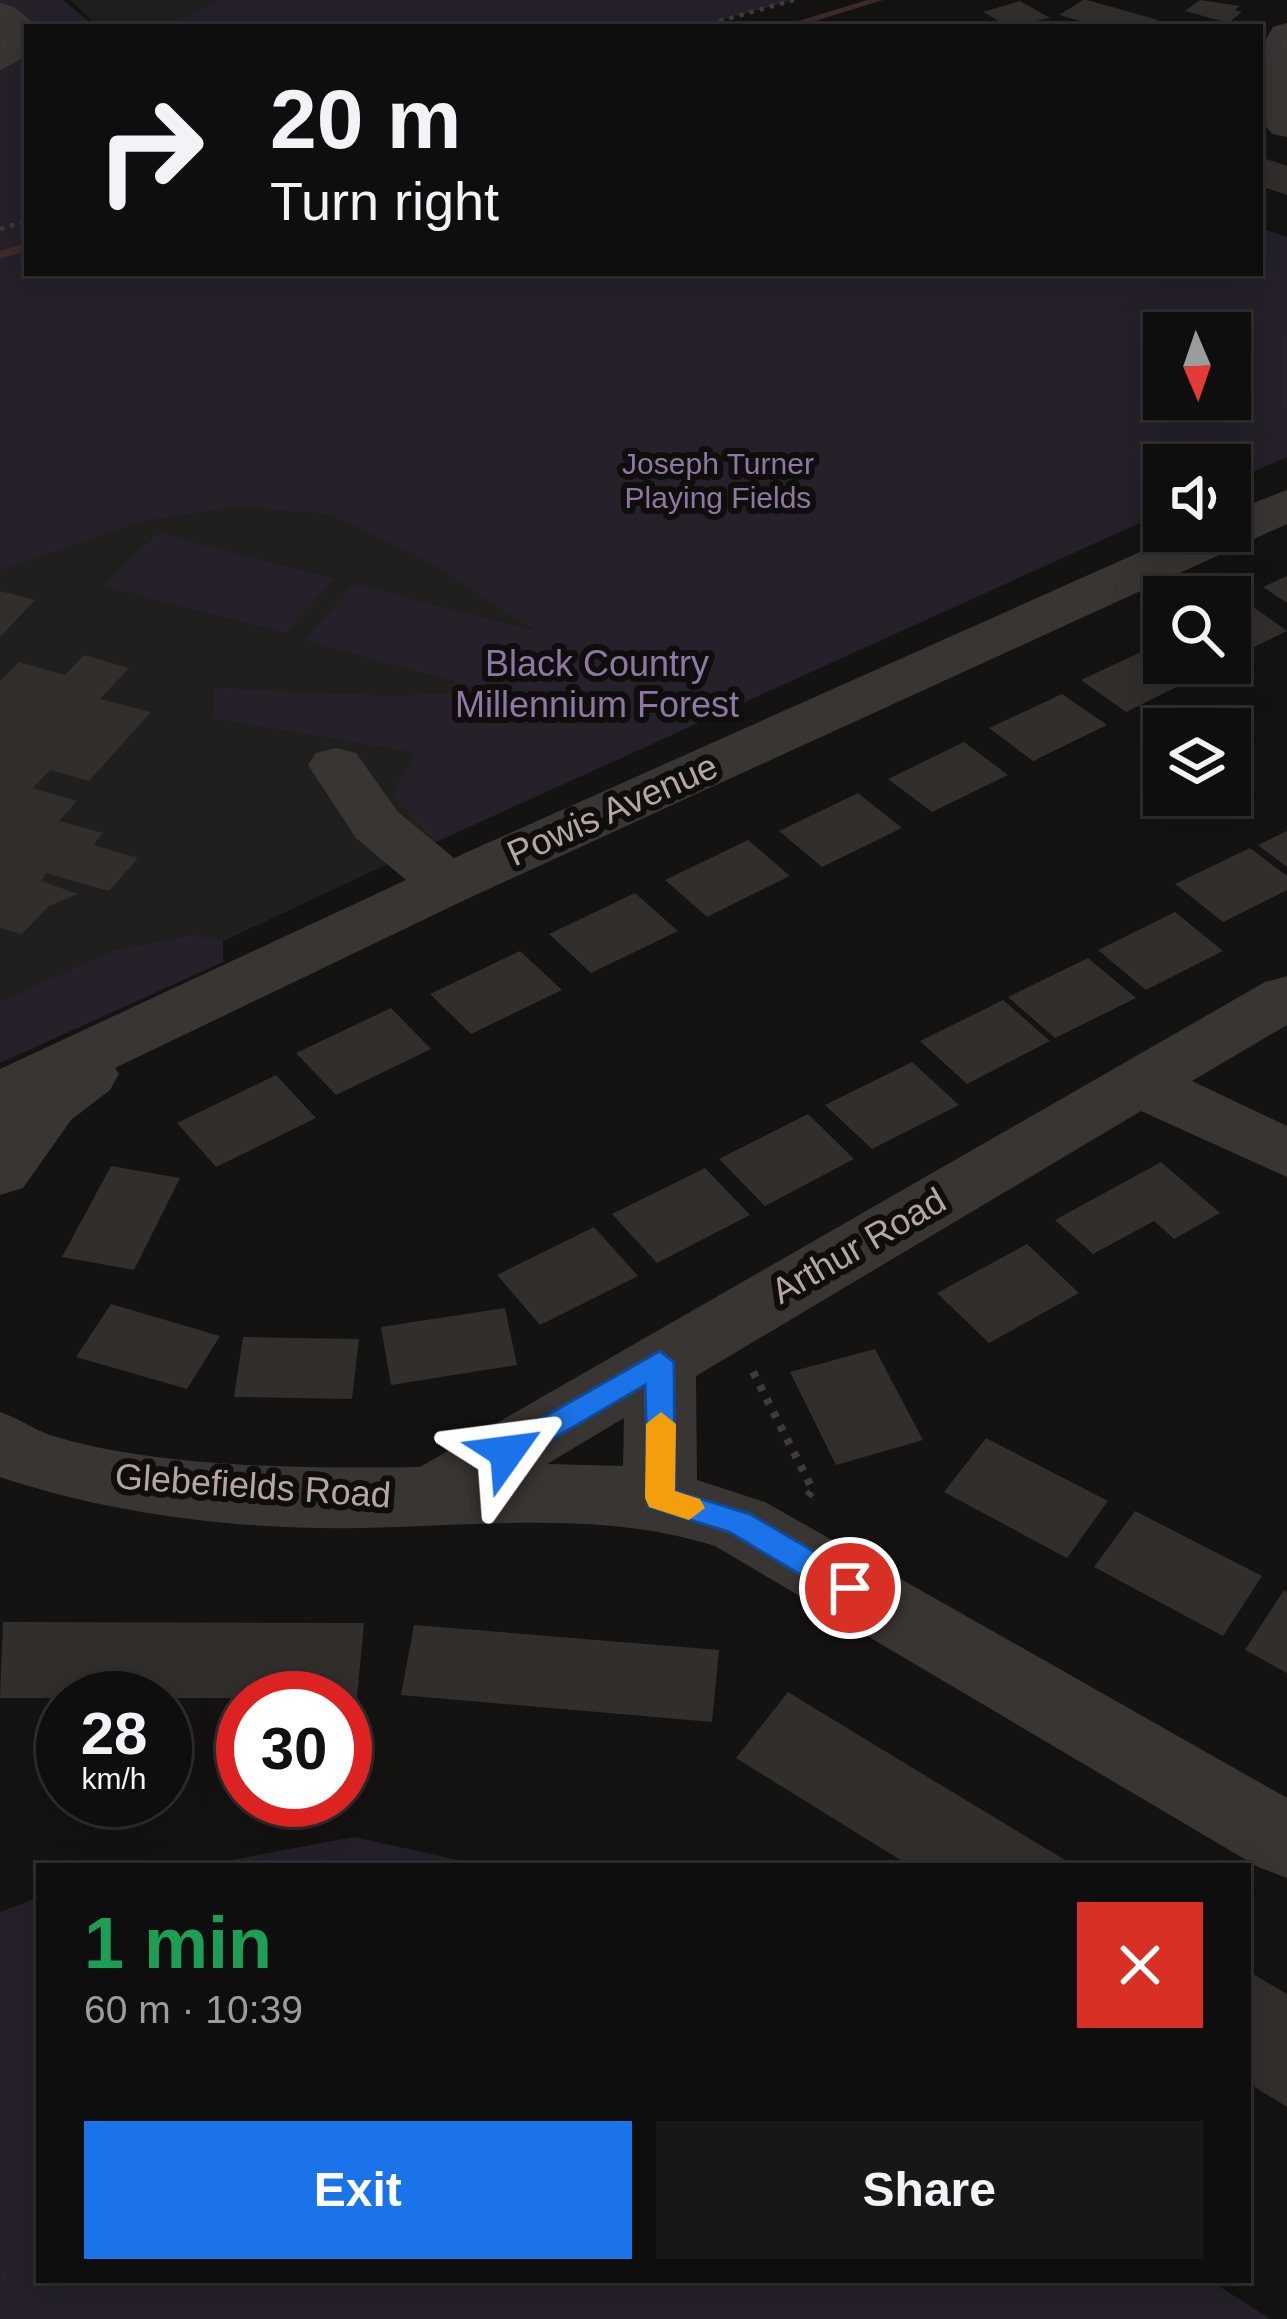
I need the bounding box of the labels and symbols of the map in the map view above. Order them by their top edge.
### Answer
north arrow [1143,312,1251,420]
park label: Joseph Turner Playing Fields [622,447,814,514]
park label: Black Country Millennium Forest [455,643,739,725]
street label: Powis Avenue [501,745,724,874]
street label: Arthur Road [764,1179,953,1312]
position arrow [444,1389,570,1515]
street label: Glebefields Road [114,1455,392,1516]
pin [799,1537,901,1639]
speed limit sign: 30 [216,1671,372,1827]

